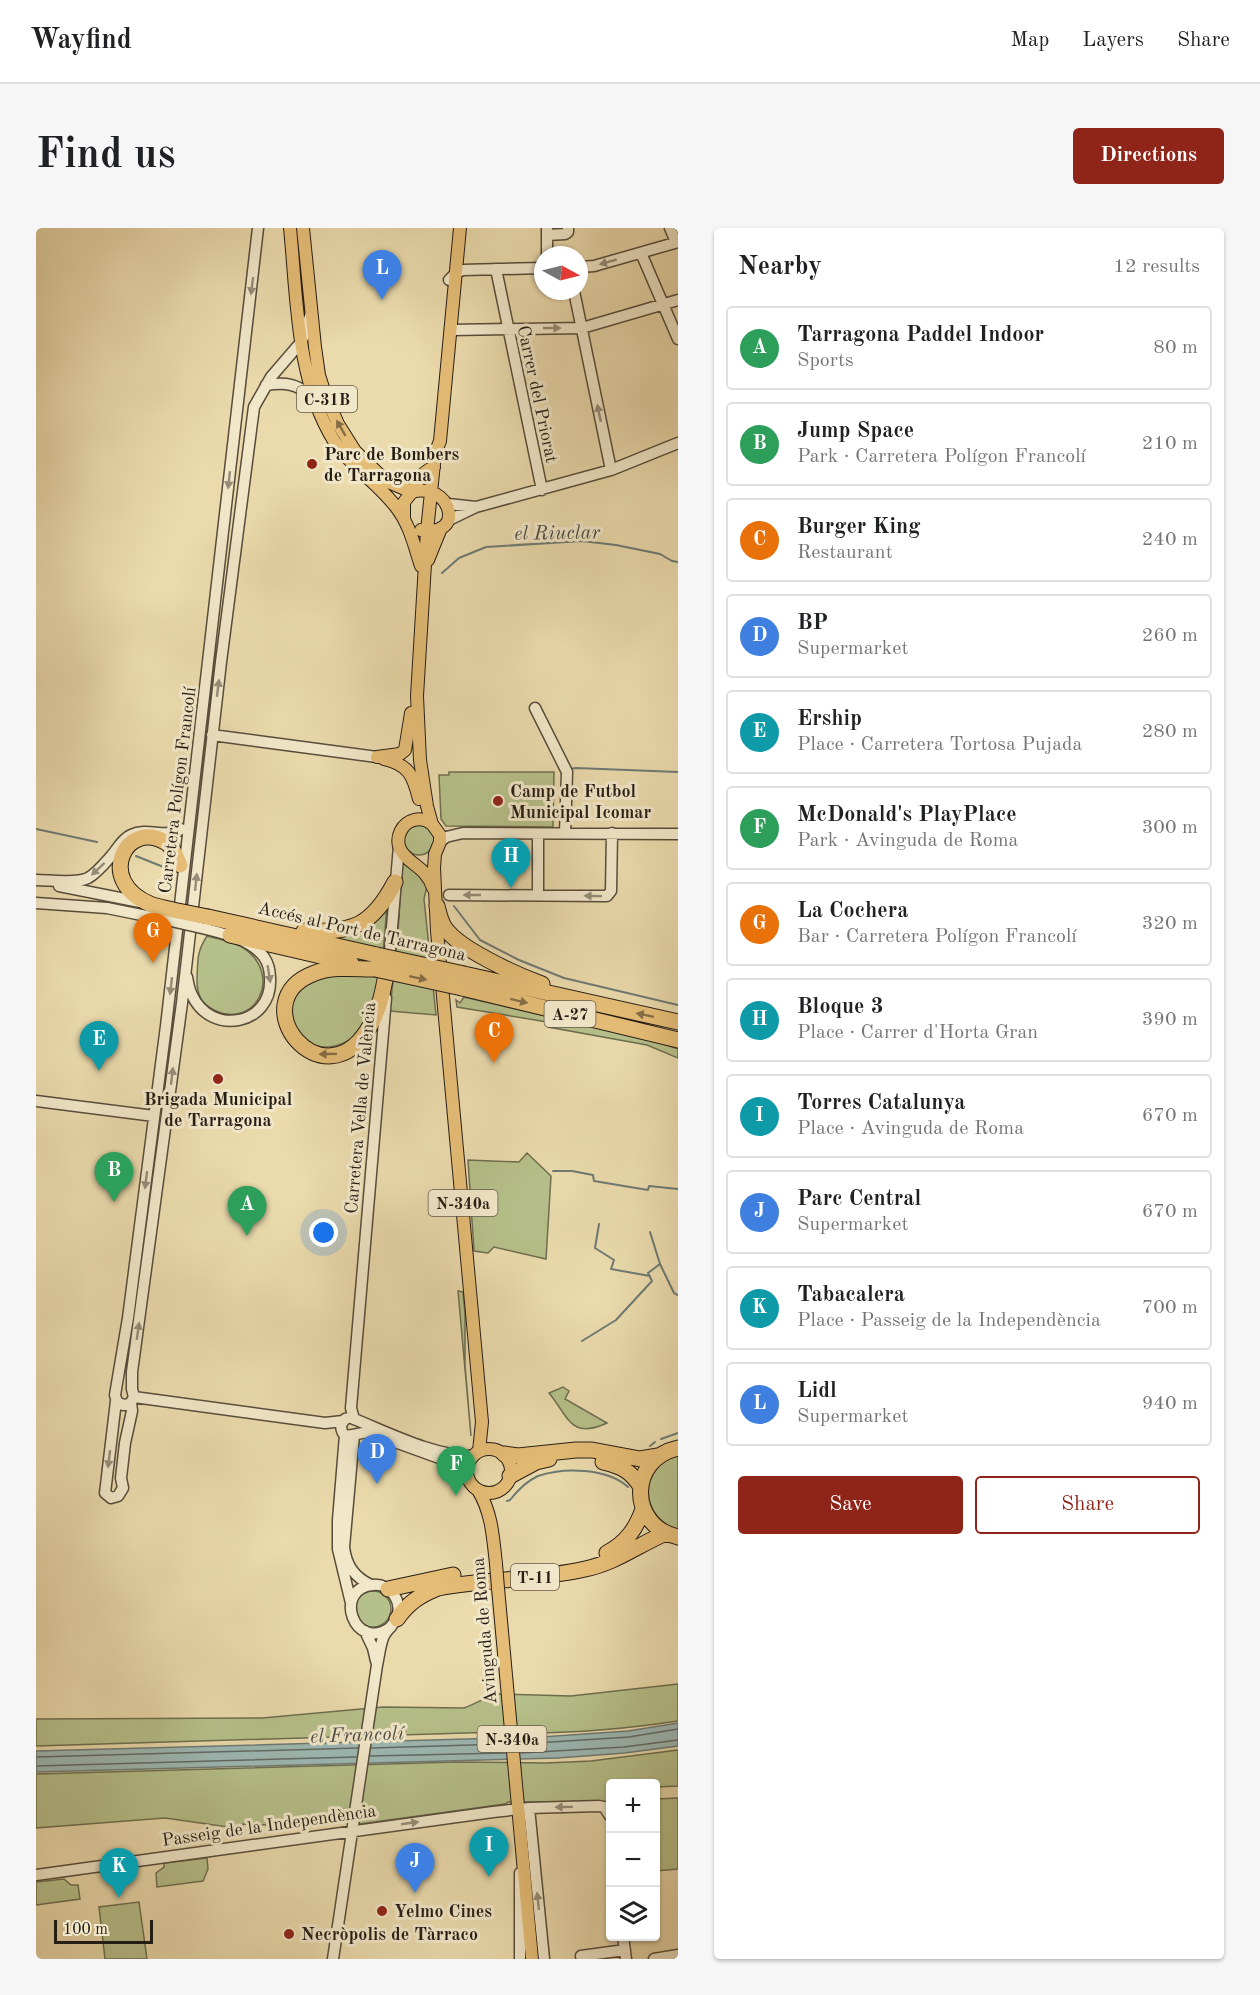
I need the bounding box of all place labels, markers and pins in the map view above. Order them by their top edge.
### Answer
pin: L [362,250,402,300]
place label: Parc de Bombers de Tarragona [324,446,460,485]
marker: Parc de Bombers de Tarragona [305,457,319,471]
place label: Camp de Futbol Municipal Icomar [510,783,651,822]
marker: Camp de Futbol Municipal Icomar [491,794,505,808]
pin: H [492,838,530,888]
pin: G [134,914,172,963]
pin: C [474,1014,514,1063]
pin: E [80,1022,118,1071]
marker: Brigada Municipal de Tarragona [211,1072,225,1086]
place label: Brigada Municipal de Tarragona [144,1091,293,1130]
pin: B [94,1152,134,1202]
pin: A [228,1186,266,1236]
pin: D [358,1434,396,1484]
pin: F [436,1446,476,1496]
pin: I [470,1828,508,1877]
pin: J [396,1844,434,1893]
pin: K [100,1848,139,1898]
place label: Yelmo Cines [394,1903,492,1921]
marker: Yelmo Cines [375,1904,389,1918]
place label: Necròpolis de Tàrraco [301,1926,478,1944]
marker: Necròpolis de Tàrraco [282,1927,296,1941]

